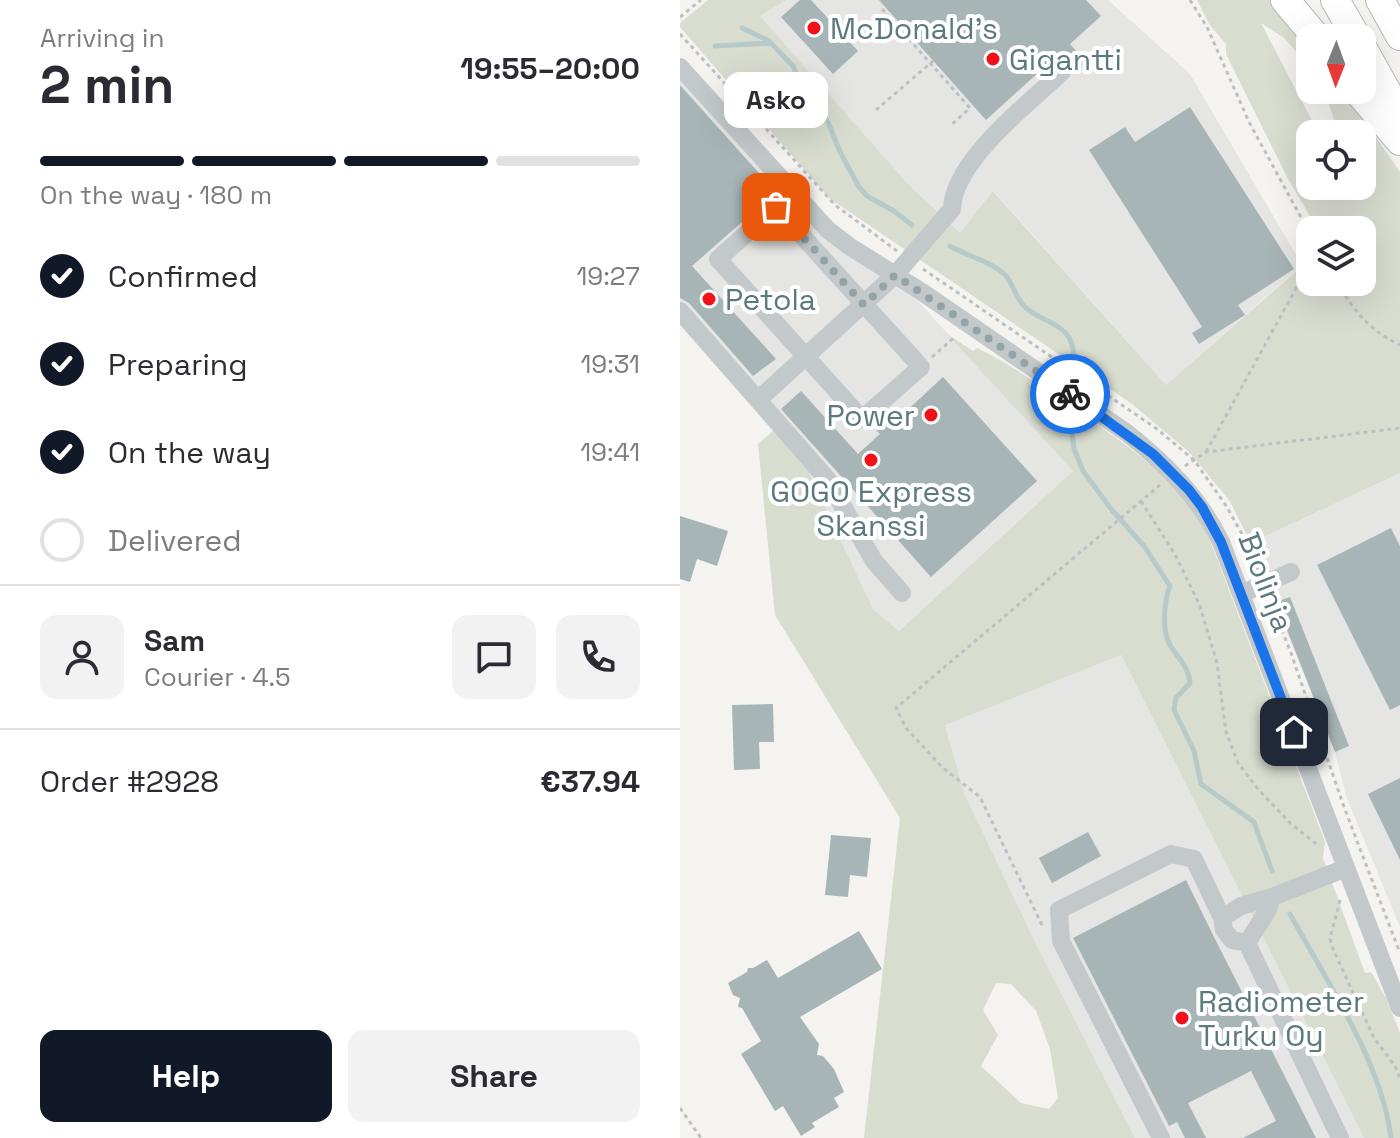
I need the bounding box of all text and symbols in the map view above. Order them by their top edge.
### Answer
place label: McDonald's [830,9,998,48]
marker: McDonald's [805,19,823,37]
text: Arriving in [40,21,164,55]
north arrow [1296,24,1376,104]
map controls [1296,24,1376,296]
place label: Gigantti [1009,40,1122,79]
text: 19:55–20:00 [460,49,640,88]
marker: Gigantti [984,50,1002,68]
text: 2 min [40,52,174,118]
callout: Asko [724,71,828,127]
text: Asko [746,83,806,117]
button: locate [1296,120,1376,200]
pin [742,173,810,241]
text: On the way · 180 m [40,178,272,212]
icon: bag [754,185,798,229]
button: layers [1296,216,1376,296]
icon: check [40,254,84,298]
text: Confirmed [108,257,258,296]
text: 19:27 [577,259,640,293]
place label: Petola [725,280,816,319]
marker: Petola [700,290,718,308]
icon: check [40,342,84,386]
text: Preparing [108,345,247,384]
text: 19:31 [580,347,640,381]
courier [1030,354,1110,434]
icon: bike [1048,372,1092,416]
place label: Power [826,396,915,435]
marker: Power [922,406,940,424]
icon: check [40,430,84,474]
text: On the way [108,433,271,472]
text: 19:41 [580,435,640,469]
marker: GOGO Express Skanssi [862,451,880,469]
place label: GOGO Express Skanssi [770,472,972,545]
text: Delivered [108,521,242,560]
street label: Biolinja [1229,527,1303,637]
button: person [40,615,124,699]
button: chat [452,615,536,699]
button: phone [556,615,640,699]
text: Sam [144,621,205,660]
text: Courier · 4.5 [144,660,291,694]
pin [1260,698,1328,766]
icon: home [1272,710,1316,754]
text: Order #2928 [40,762,219,801]
text: €37.94 [540,762,640,801]
place label: Radiometer Turku Oy [1198,982,1364,1055]
marker: Radiometer Turku Oy [1173,1009,1191,1027]
button: Help [40,1030,332,1122]
button: Share [348,1030,640,1122]

